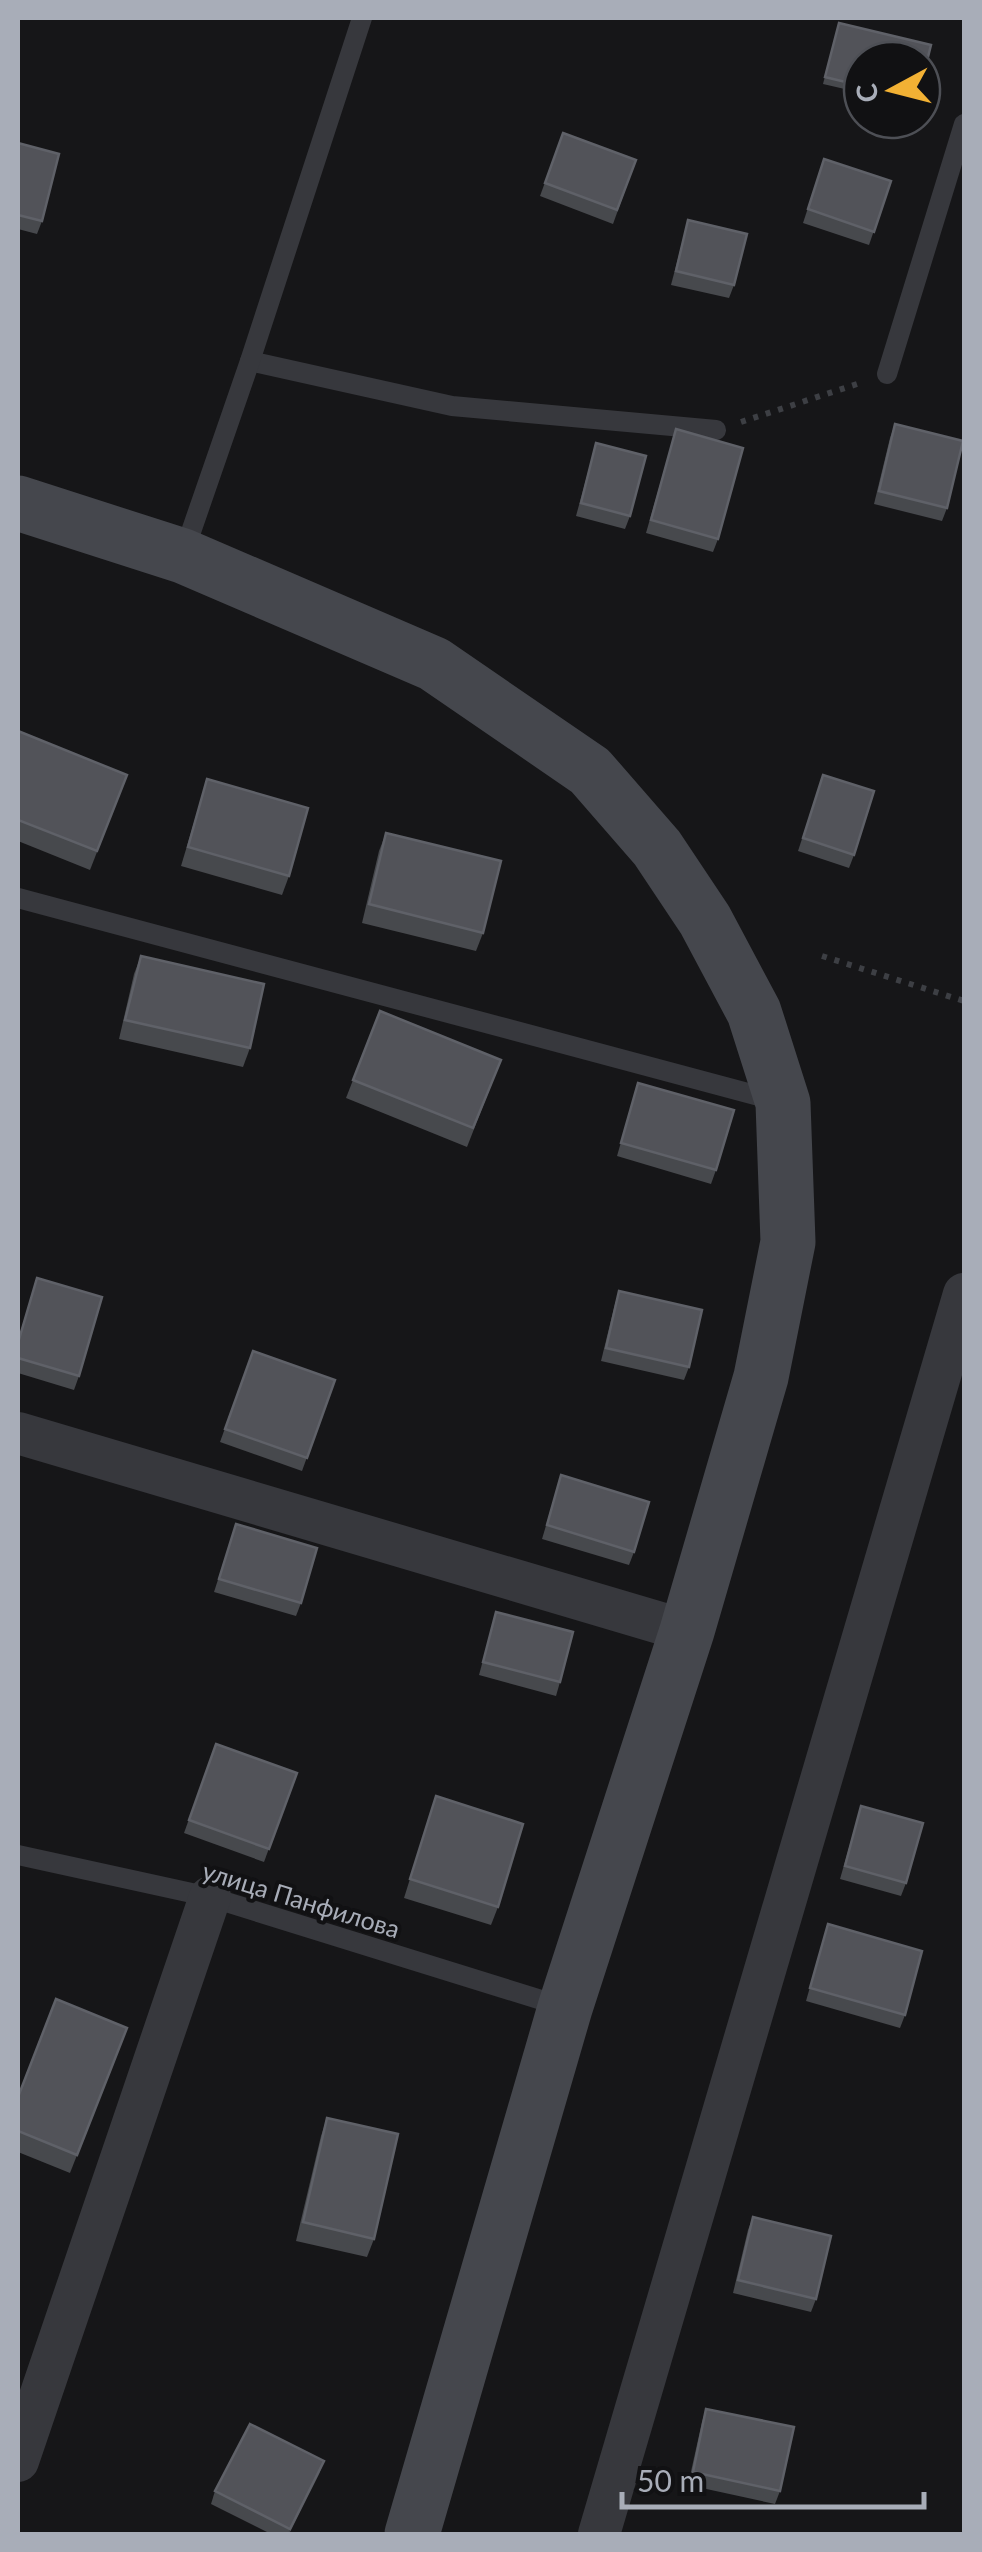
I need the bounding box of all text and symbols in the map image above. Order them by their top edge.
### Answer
north arrow [842,40,942,140]
text: С [848,81,884,104]
street label: улица Панфилова [199,1855,404,1943]
scale bar [622,2447,924,2509]
text: 50 m [637,2462,704,2498]

